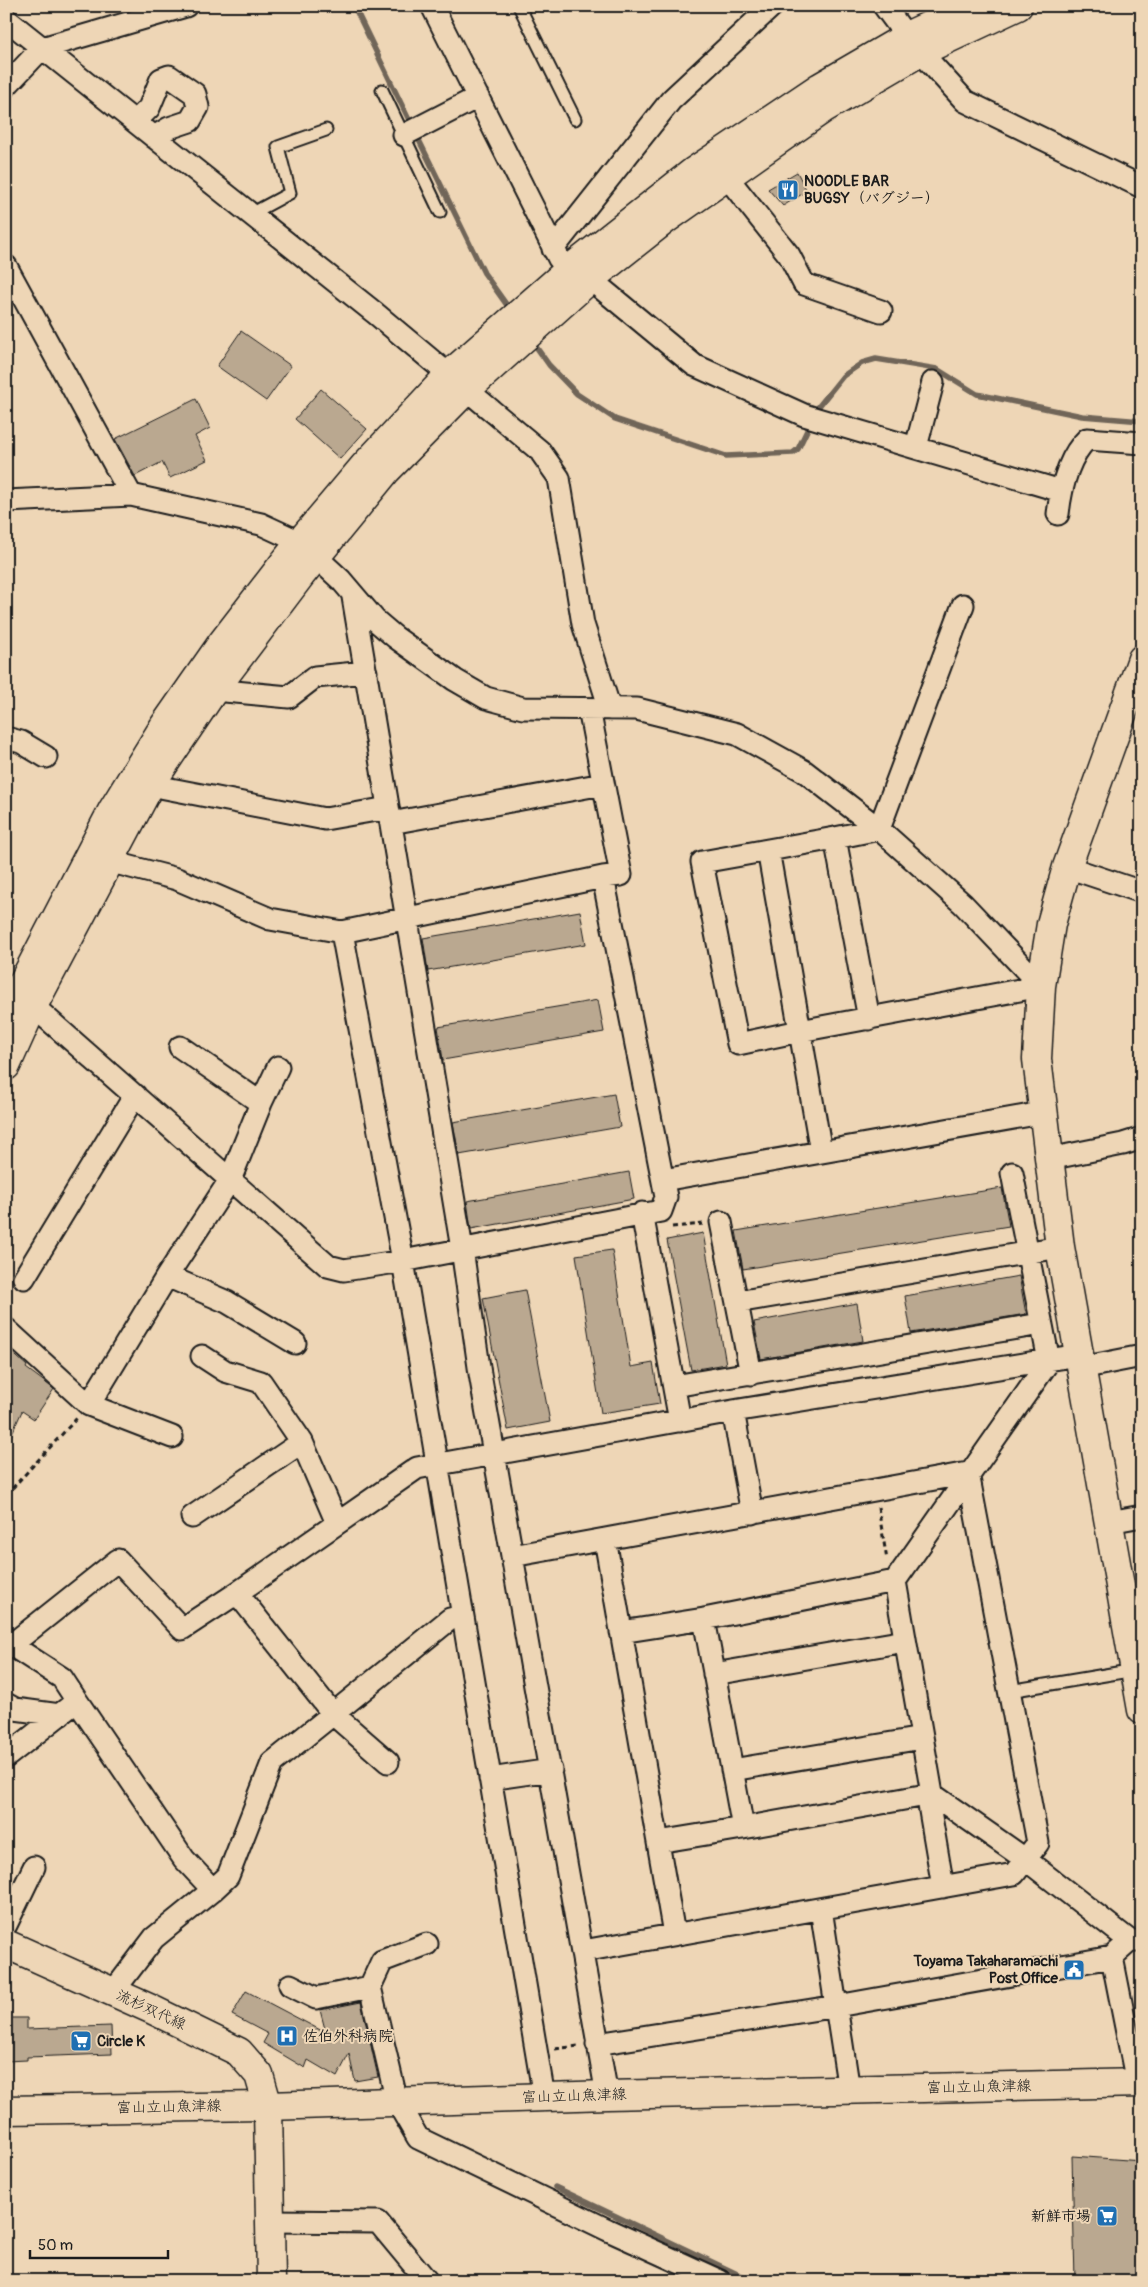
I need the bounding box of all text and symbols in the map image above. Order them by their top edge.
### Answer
place label: NOODLE BAR BUGSY（バグジー） [804,172,940,208]
restaurant icon: NOODLE BAR BUGSY（バグジー） [776,178,800,202]
place label: Toyama Takaharamachi Post Office [913,1952,1059,1988]
public building icon: Toyama Takaharamachi Post Office [1062,1958,1086,1982]
street label: 流杉双代線 [113,1986,189,2034]
hospital icon: 佐伯外科病院 [275,2024,299,2048]
place label: 佐伯外科病院 [303,2027,393,2046]
supermarket icon: Circle K [69,2029,93,2053]
place label: Circle K [97,2032,145,2051]
street label: 富山立山魚津線 [926,2077,1032,2097]
street label: 富山立山魚津線 [521,2085,627,2107]
street label: 富山立山魚津線 [116,2097,222,2117]
supermarket icon: 新鮮市場 [1095,2204,1119,2228]
place label: 新鮮市場 [1031,2207,1091,2226]
scale bar [30,2227,168,2259]
text: 50 m [38,2236,73,2255]

